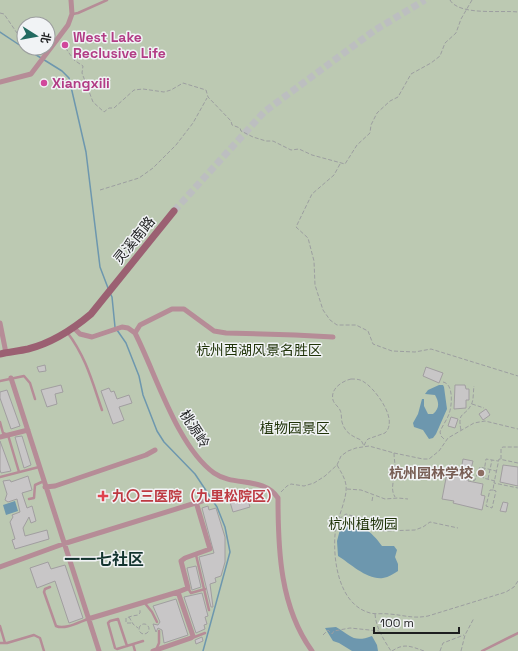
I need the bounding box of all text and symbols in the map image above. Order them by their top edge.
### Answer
north arrow [16,16,56,56]
place label: West Lake Reclusive Life [73,28,166,62]
text: 北 [38,31,54,45]
marker: West Lake Reclusive Life [60,40,70,50]
place label: Xiangxili [52,74,110,92]
marker: Xiangxili [39,78,49,88]
street label: 灵溪南路 [109,213,159,267]
park label: 杭州西湖风景名胜区 [196,341,322,359]
street label: 桃源岭 [176,406,214,452]
park label: 植物园景区 [260,419,330,437]
place label: 杭州园林学校 [389,464,473,482]
marker: 杭州园林学校 [476,468,486,478]
place label: 九〇三医院（九里松院区） [112,487,280,505]
marker: 九〇三医院（九里松院区） [97,490,109,502]
park label: 杭州植物园 [328,515,398,533]
district label: 一一七社区 [64,549,144,570]
scale bar [374,609,459,635]
text: 100 m [380,615,414,631]

